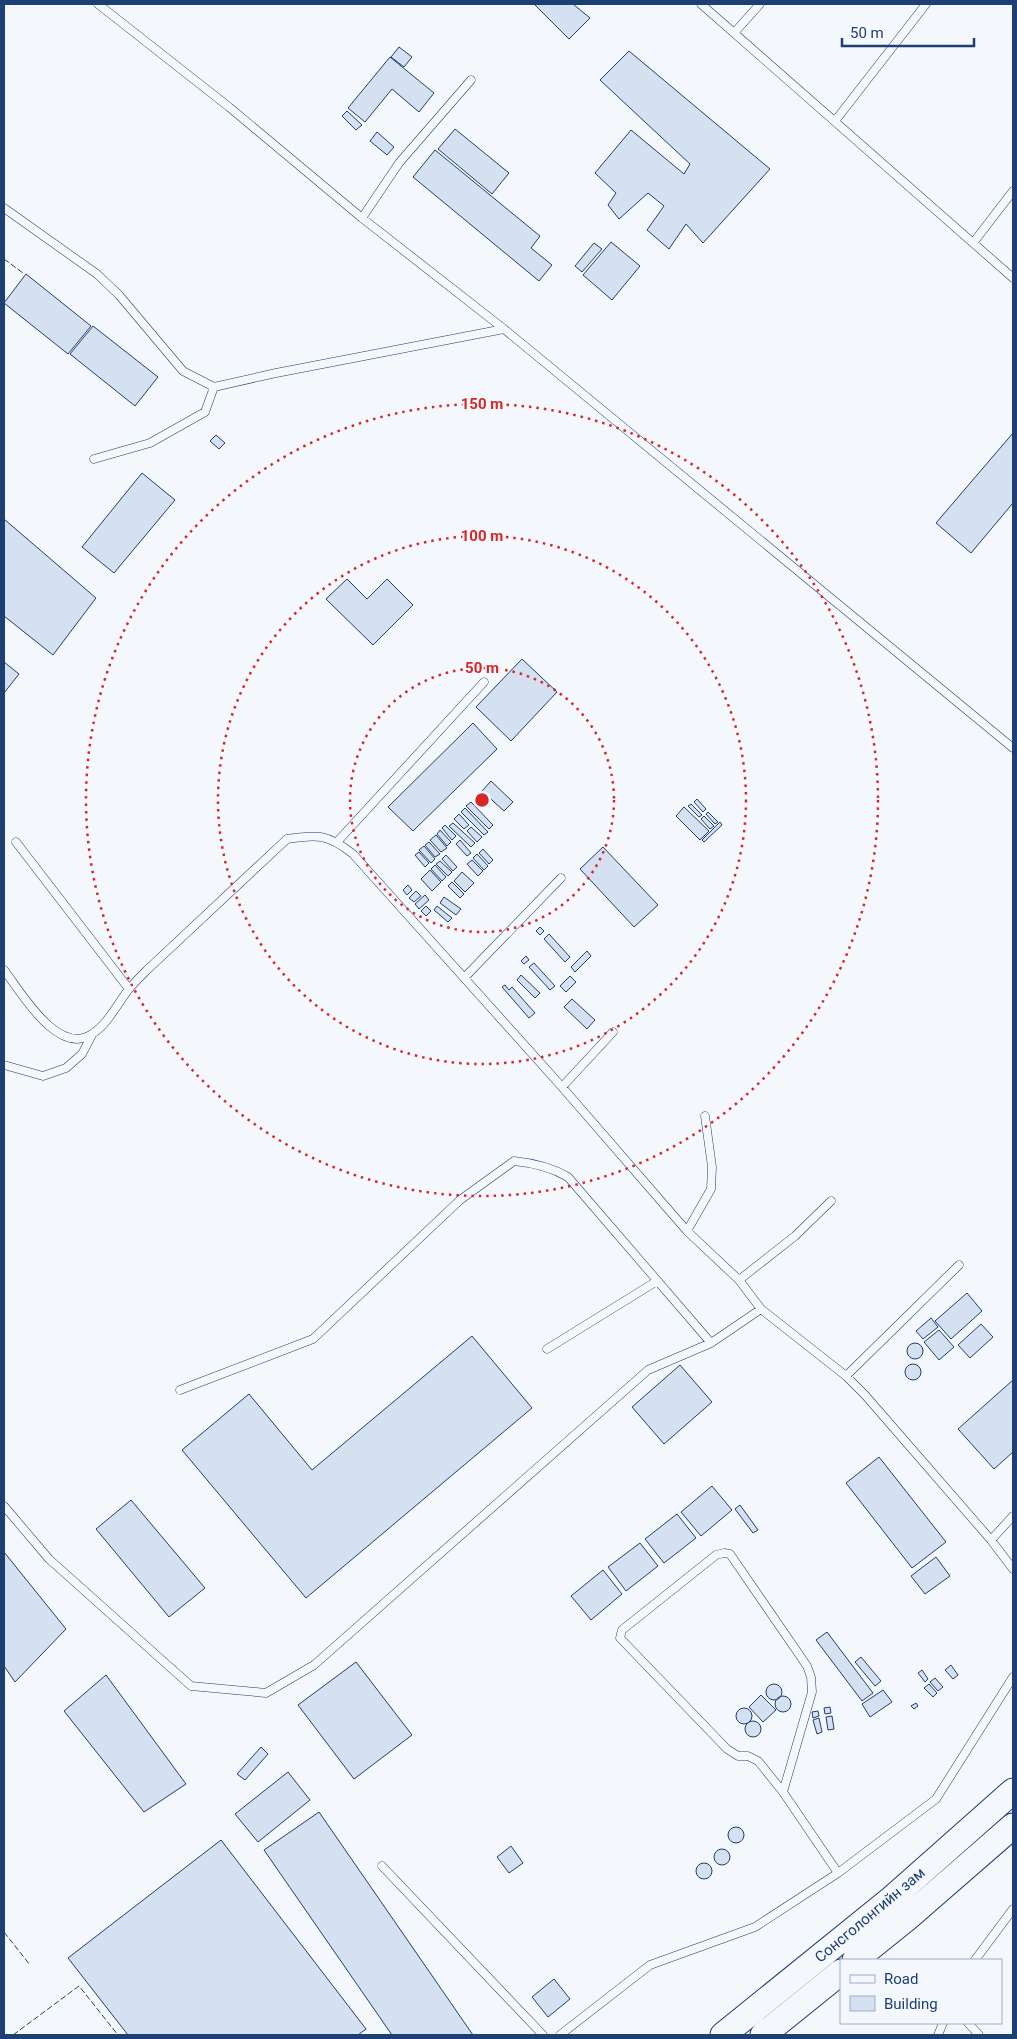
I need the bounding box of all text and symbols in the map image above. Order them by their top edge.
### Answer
scale bar [842,15,974,47]
text: 50 m [850,24,884,42]
text: 150 m [461,395,503,413]
text: 100 m [461,527,503,545]
text: 50 m [465,659,499,677]
centre of rings [473,791,491,809]
street label: Сонсголонгийн зам [811,1864,929,1966]
legend [840,1959,1002,2024]
text: Road [884,1970,918,1988]
text: Building [884,1995,938,2013]

